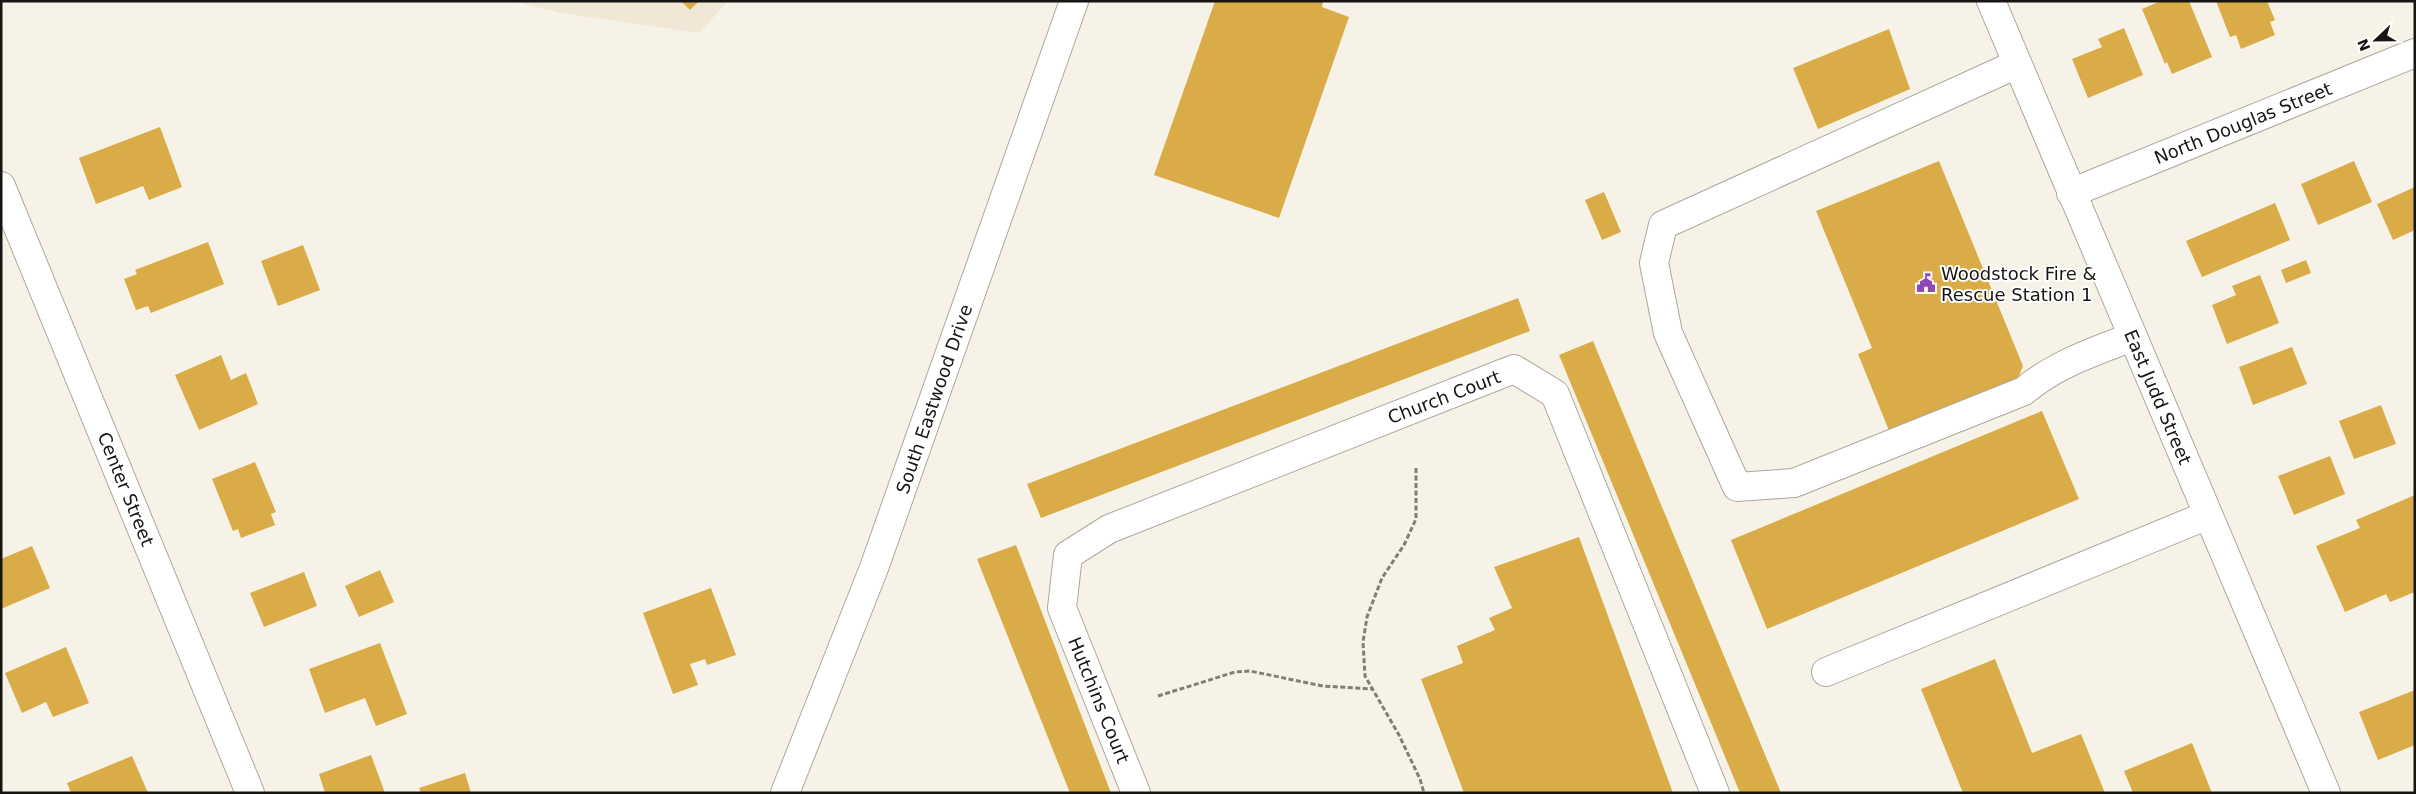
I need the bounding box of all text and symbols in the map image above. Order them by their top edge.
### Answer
north arrow [2351,15,2401,65]
text: N [2354,36,2374,53]
street label: North Douglas Street [2151,78,2335,168]
place label: Woodstock Fire & Rescue Station 1 [1941,263,2097,305]
public building icon: Woodstock Fire & Rescue Station 1 [1915,272,1937,294]
street label: South Eastwood Drive [892,302,976,496]
street label: East Judd Street [2120,326,2196,468]
street label: Church Court [1385,366,1503,428]
street label: Center Street [94,429,158,549]
street label: Hutchins Court [1064,634,1134,766]

